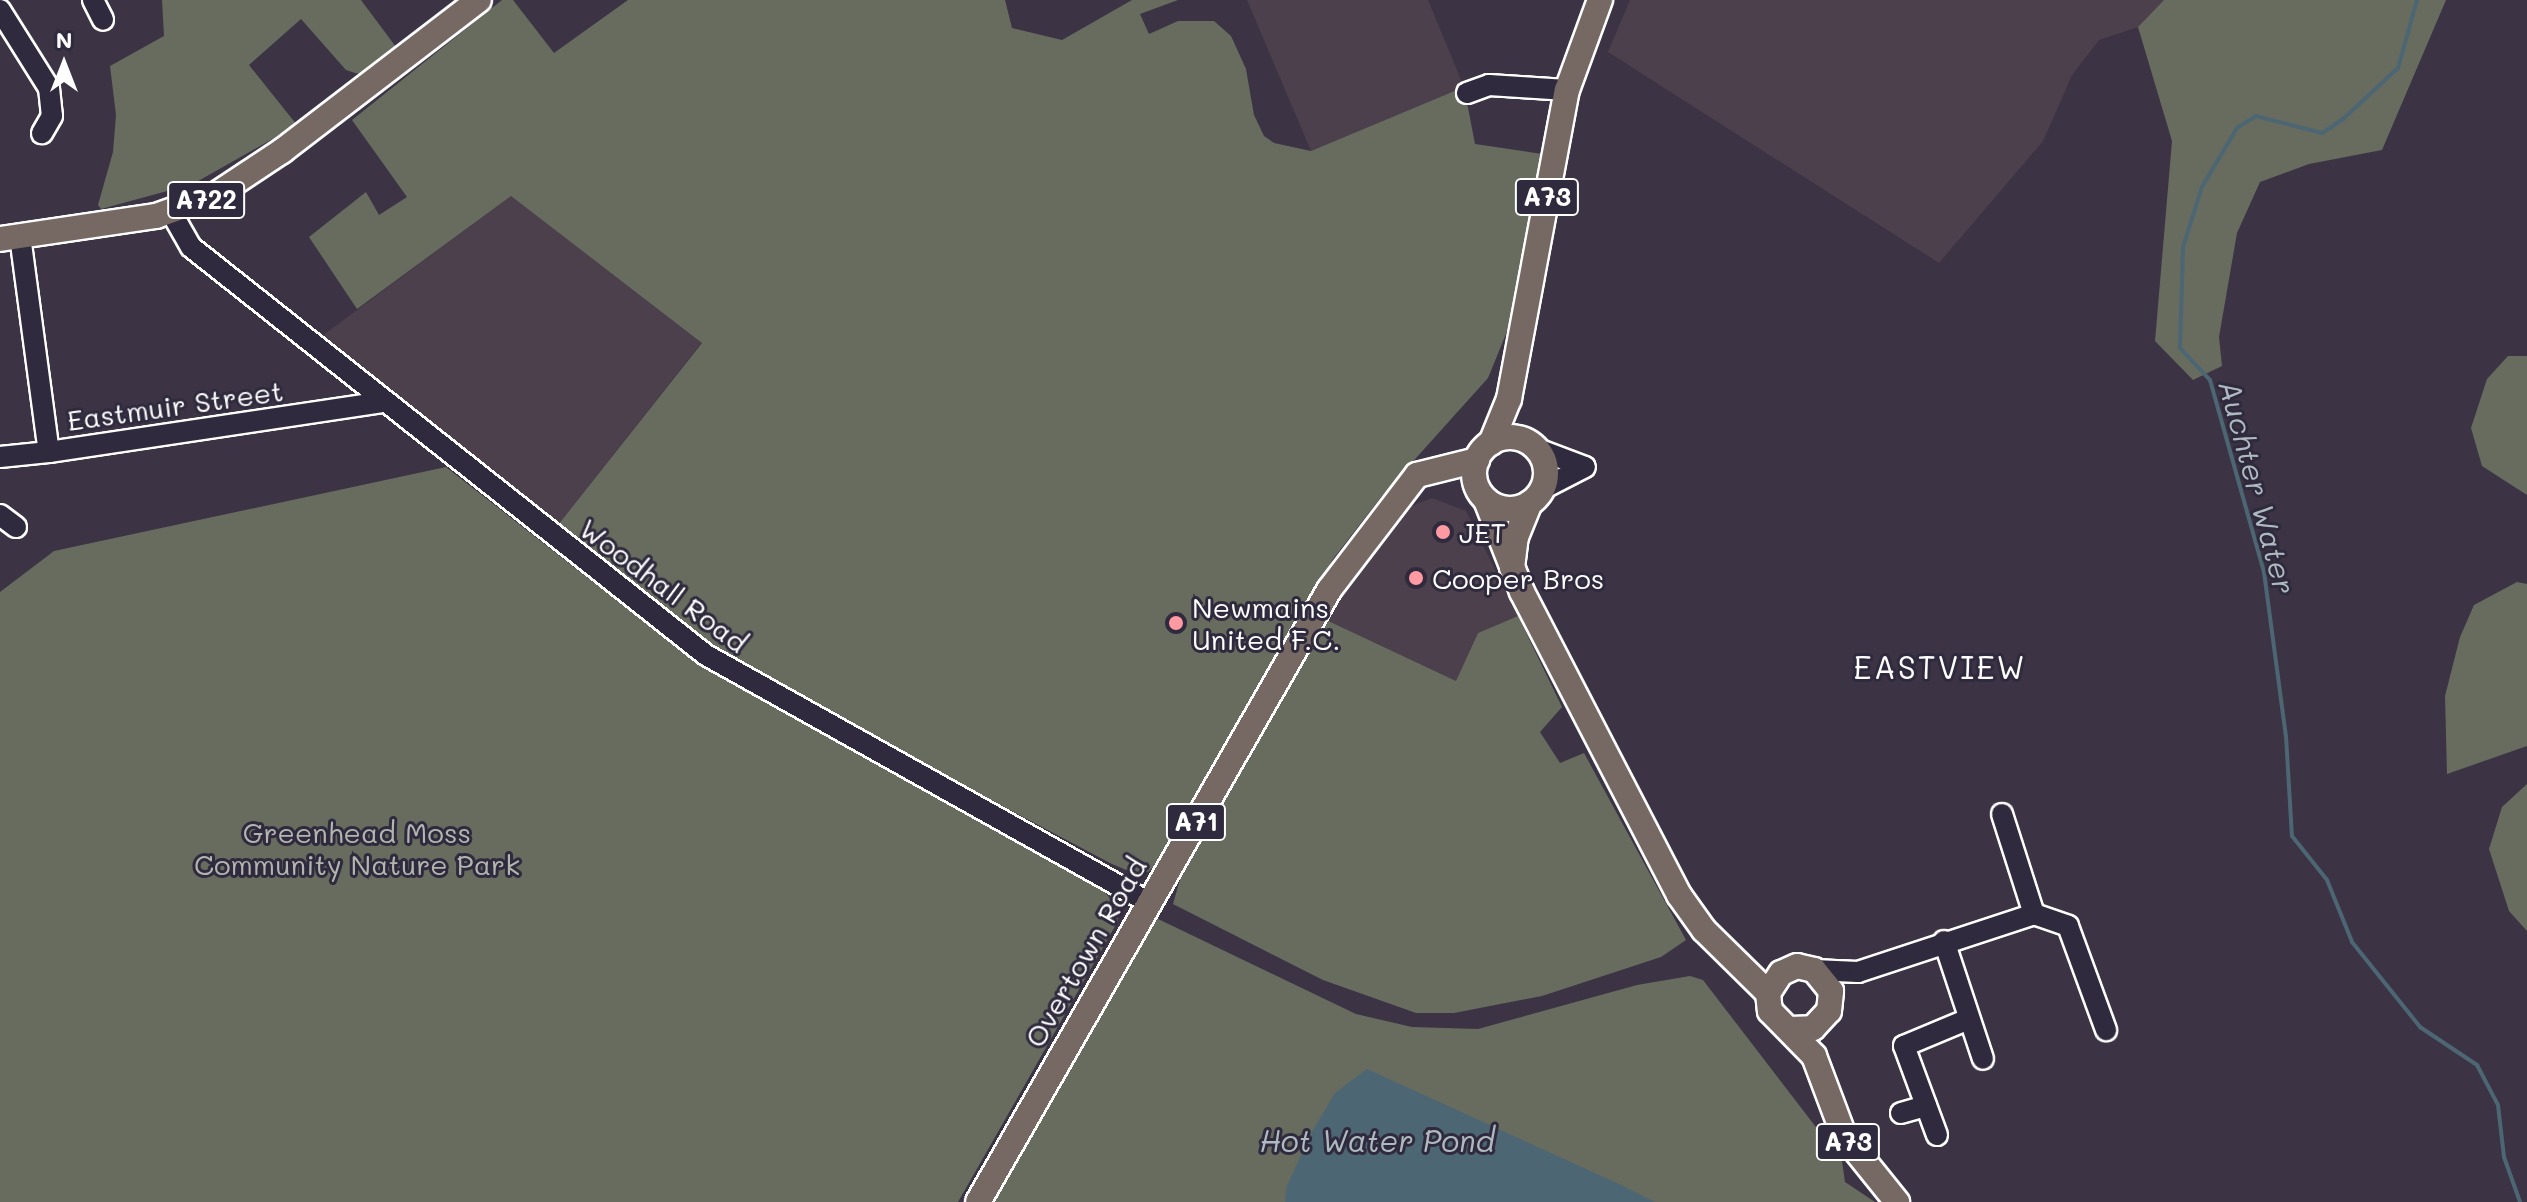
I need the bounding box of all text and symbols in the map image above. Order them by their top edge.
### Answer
north arrow [24,24,104,104]
text: N [56,25,72,54]
road number: A73 [1513,175,1581,219]
road number: A722 [166,178,246,222]
street label: Eastmuir Street [65,373,285,437]
water label: Auchter Water [2212,376,2304,598]
street label: Woodhall Road [573,511,755,659]
place label: JET [1459,515,1506,549]
marker: JET [1434,523,1452,541]
place label: Cooper Bros [1432,561,1604,595]
marker: Cooper Bros [1407,569,1425,587]
place label: Newmains United F.C. [1192,590,1341,656]
marker: Newmains United F.C. [1167,614,1185,632]
district label: EASTVIEW [1853,647,2027,685]
road number: A71 [1164,800,1228,844]
park label: Greenhead Moss Community Nature Park [194,815,520,881]
street label: Overtown Road [1017,851,1153,1053]
road number: A73 [1814,1120,1882,1164]
water label: Hot Water Pond [1259,1122,1495,1158]

